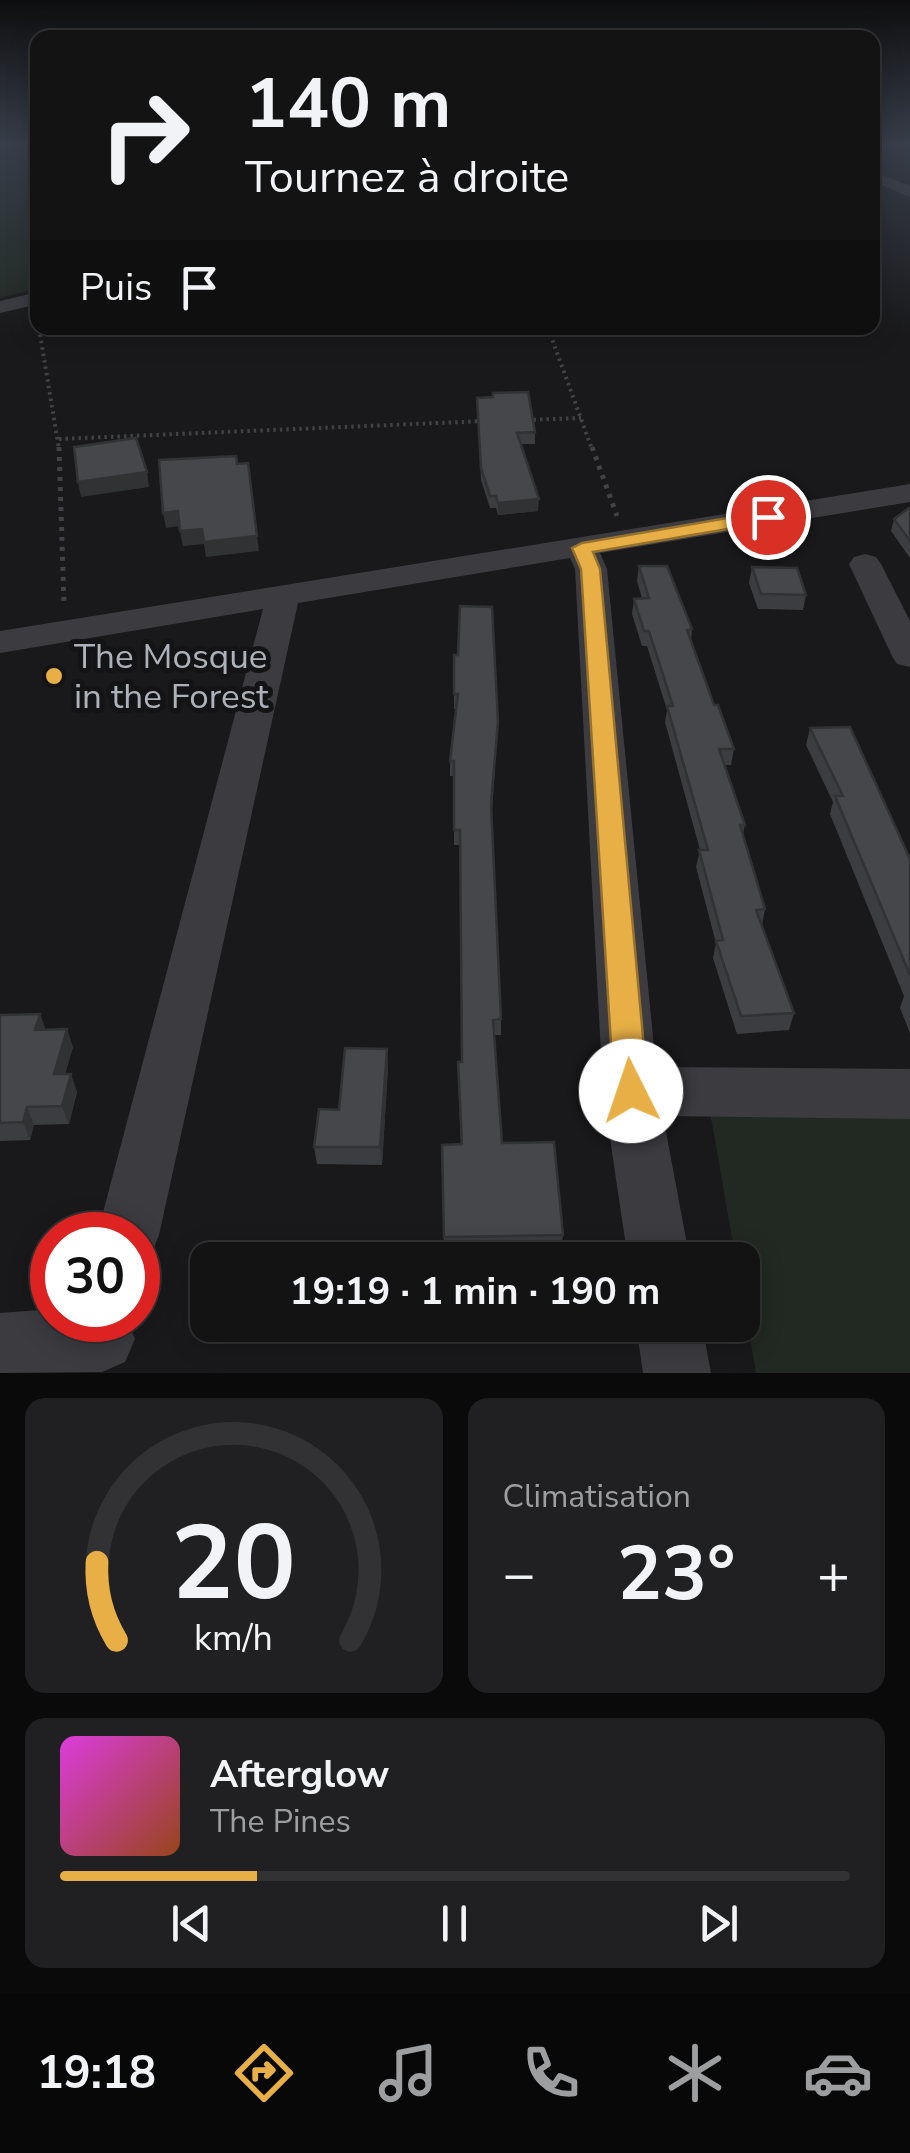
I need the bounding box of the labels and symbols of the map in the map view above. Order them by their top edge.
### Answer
pin [726,475,811,560]
place label: The Mosque in the Forest [74,633,269,720]
marker: The Mosque in the Forest [43,665,65,687]
position arrow [579,1039,683,1143]
speed limit sign: 30 [30,1212,160,1342]

